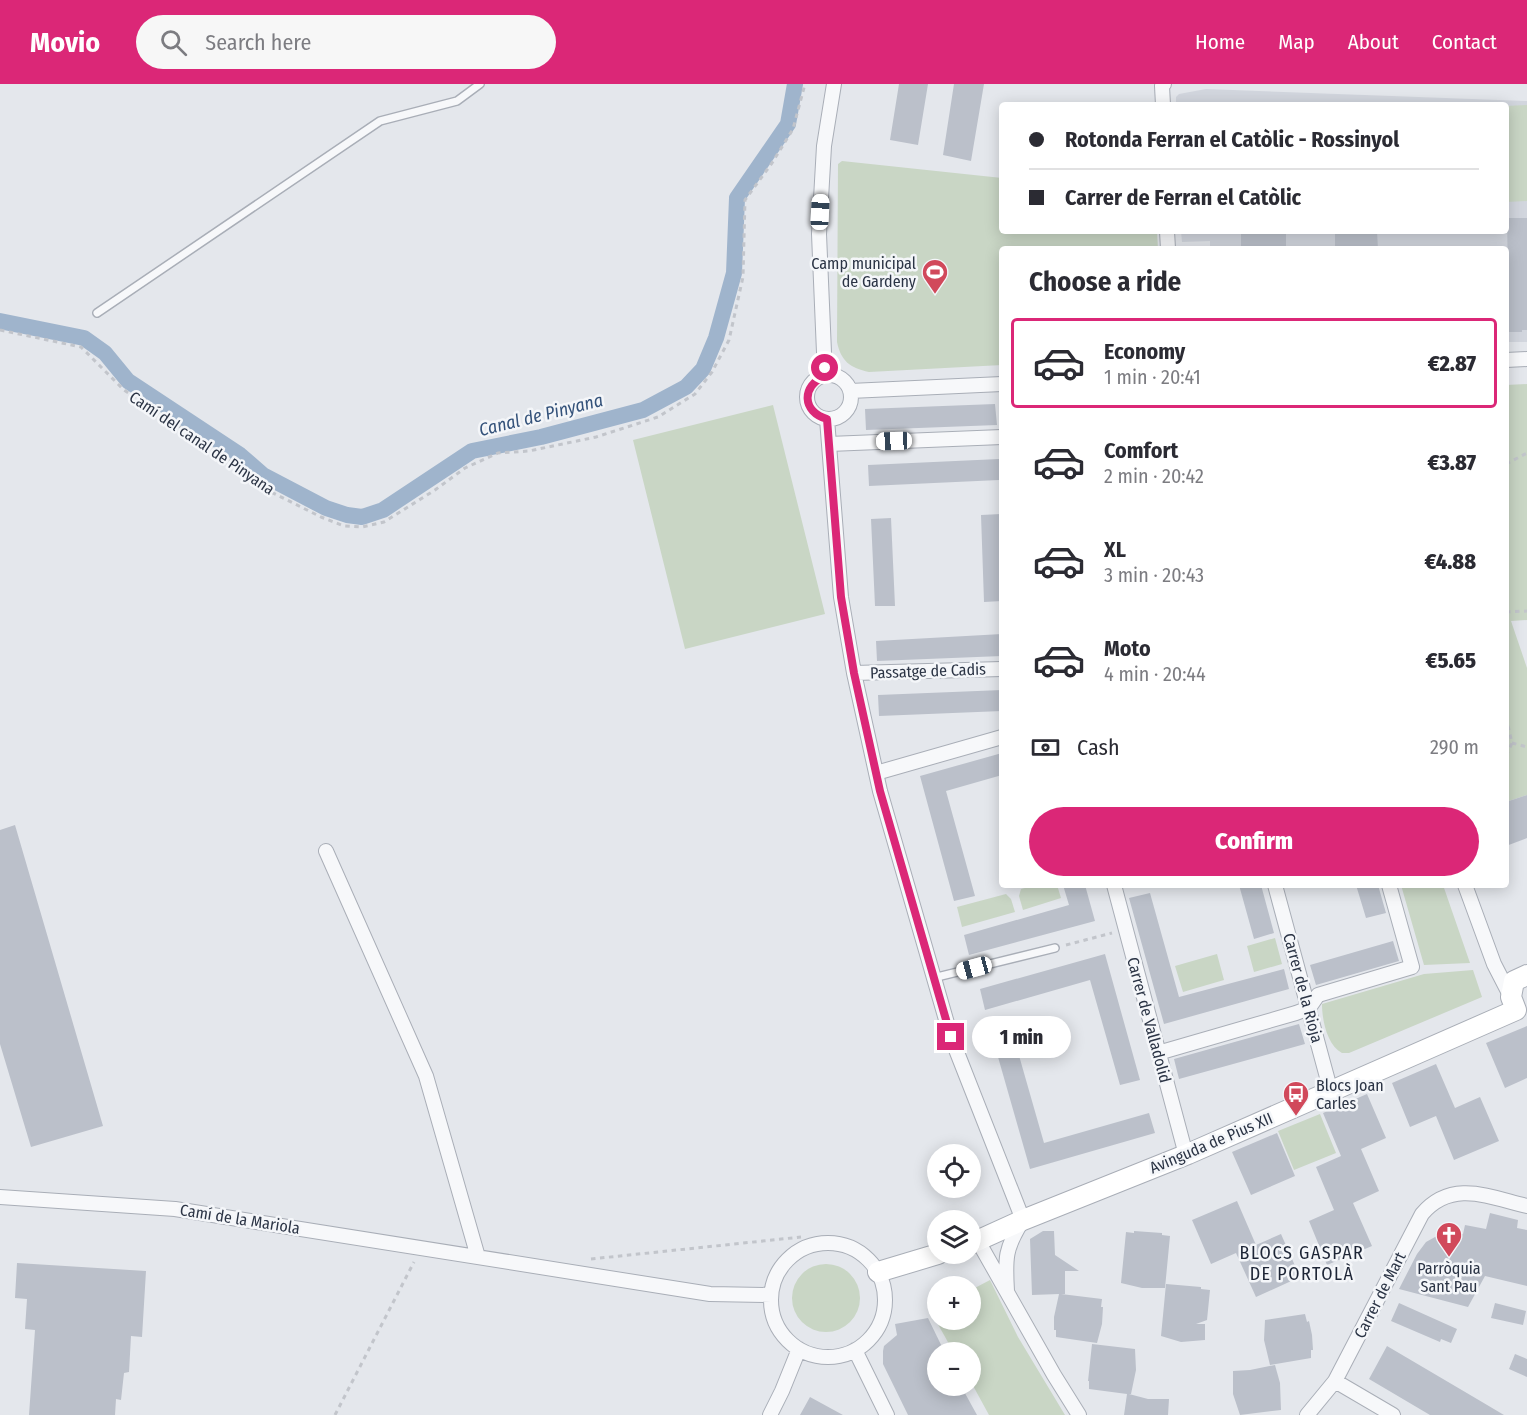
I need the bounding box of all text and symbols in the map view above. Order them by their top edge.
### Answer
search box [136,15,556,69]
text: Movio [30,26,100,59]
icon: search [157,26,190,59]
text: Search here [205,29,311,56]
text: Home [1195,29,1245,55]
text: Map [1278,29,1315,55]
text: About [1348,29,1399,55]
text: Contact [1432,29,1497,55]
text: Rotonda Ferran el Catòlic - Rossinyol [1065,126,1399,153]
text: Carrer de Ferran el Catòlic [1065,184,1301,211]
car [810,194,830,230]
place label: Camp municipal de Gardeny [811,254,917,291]
sports icon: Camp municipal de Gardeny [920,257,950,295]
text: Choose a ride [1029,266,1181,298]
icon: car [1032,336,1086,390]
text: Economy [1104,338,1185,365]
text: €2.87 [1428,350,1476,377]
route start [811,354,838,381]
text: 1 min · 20:41 [1104,365,1201,389]
street label: Camí del canal de Pinyana [126,387,278,499]
water label: Canal de Pinyana [477,389,605,441]
car [876,431,912,451]
icon: car [1032,435,1086,489]
text: Comfort [1104,437,1178,464]
text: €3.87 [1427,449,1476,476]
text: 2 min · 20:42 [1104,464,1204,488]
icon: car [1032,534,1086,588]
text: XL [1104,536,1126,563]
text: €4.88 [1425,548,1476,575]
text: 3 min · 20:43 [1104,563,1204,587]
icon: car [1032,633,1086,687]
text: Moto [1104,635,1151,662]
text: €5.65 [1426,647,1476,674]
street label: Passatge de Cadis [870,659,986,683]
text: 4 min · 20:44 [1104,662,1206,686]
icon: cash [1029,731,1062,764]
text: Cash [1077,734,1120,761]
text: 290 m [1430,735,1479,759]
button: Confirm [1029,807,1479,876]
street label: Carrer de la Rioja [1279,931,1327,1045]
car [954,955,994,981]
street label: Carrer de Valladolid [1123,955,1175,1085]
callout: 1 min [972,1016,1071,1058]
route end [937,1023,964,1050]
text: 1 min [1000,1025,1043,1049]
place label: Blocs Joan Carles [1316,1076,1384,1113]
bus stop icon: Blocs Joan Carles [1281,1079,1311,1117]
street label: Avinguda de Pius XII [1147,1109,1275,1177]
map controls [927,1144,981,1396]
button: locate [927,1144,981,1198]
street label: Camí de la Mariola [179,1200,301,1238]
button: layers [927,1210,981,1264]
church icon: Parròquia Sant Pau [1434,1220,1464,1258]
district label: BLOCS GASPAR DE PORTOLÀ [1240,1242,1364,1285]
street label: Carrer de Mart [1350,1248,1410,1341]
place label: Parròquia Sant Pau [1417,1259,1481,1296]
button: + [927,1276,981,1330]
button: − [927,1342,981,1396]

